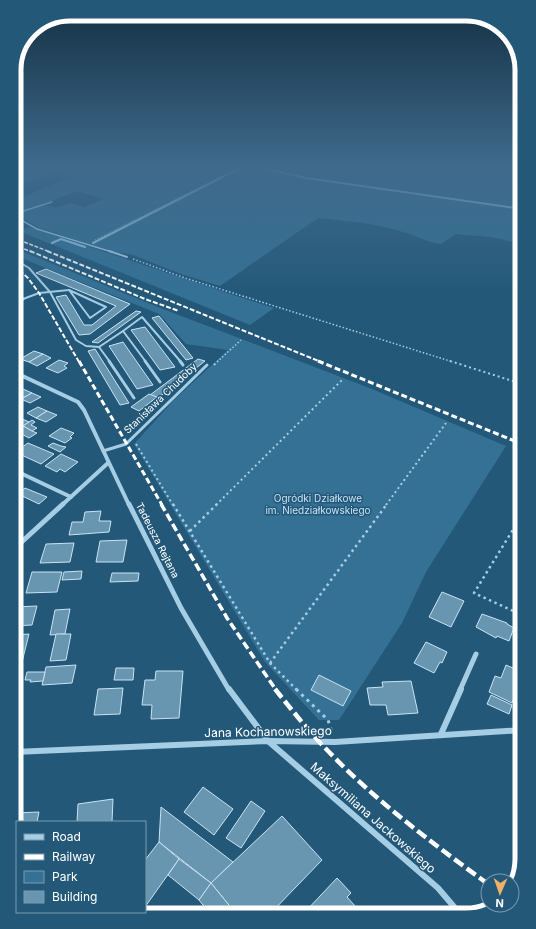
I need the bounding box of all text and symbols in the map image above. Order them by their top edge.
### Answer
street label: Stanisława Chudoby [121,360,199,436]
park label: Ogródki Działkowe im. Niedziałkowskiego [265,492,371,516]
street label: Tadeusza Rejtana [134,500,182,580]
street label: Jana Kochanowskiego [204,723,332,740]
street label: Maksymiliana Jackowskiego [308,759,439,876]
legend [16,821,146,913]
text: Road [52,829,81,844]
text: Railway [52,849,96,864]
text: Park [52,869,78,884]
north arrow [480,873,520,913]
text: Building [52,889,97,904]
text: N [495,896,504,910]

